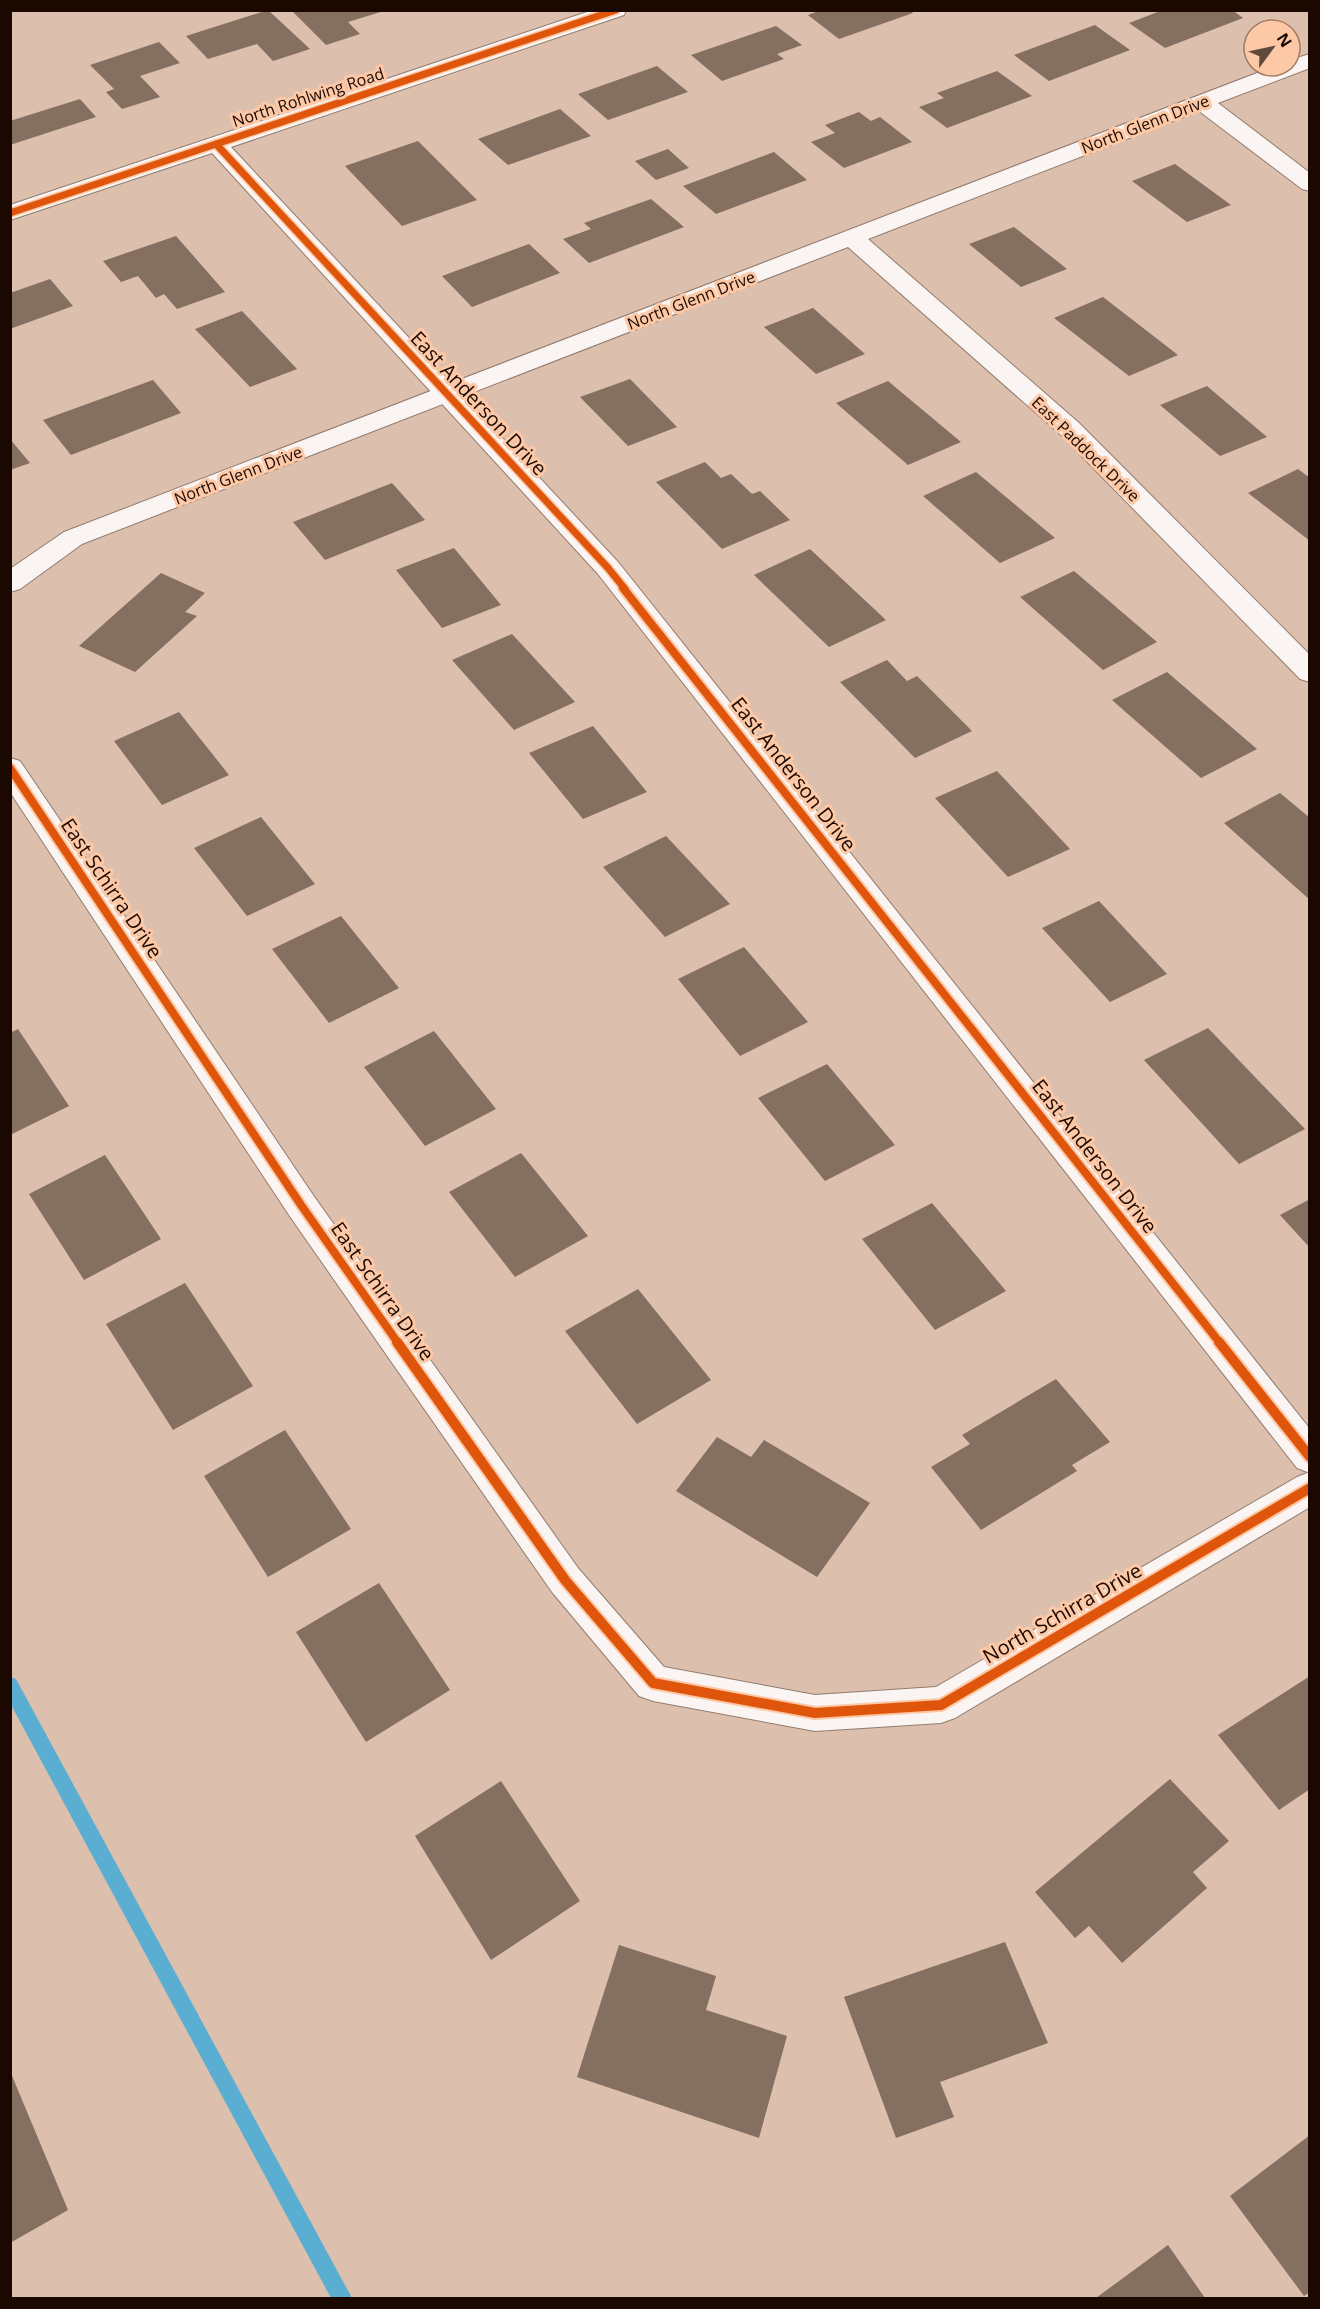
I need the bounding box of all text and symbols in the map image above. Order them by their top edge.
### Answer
north arrow [1242,18,1302,78]
text: N [1272,28,1297,51]
street label: North Rohlwing Road [229,62,387,132]
street label: North Glenn Drive [1078,89,1212,159]
street label: North Glenn Drive [624,265,758,335]
street label: East Anderson Drive [405,325,553,481]
street label: East Paddock Drive [1027,392,1145,506]
street label: North Glenn Drive [171,440,305,510]
street label: East Anderson Drive [725,691,863,857]
street label: East Schirra Drive [55,813,169,963]
street label: East Anderson Drive [1026,1073,1164,1239]
street label: East Schirra Drive [325,1216,441,1366]
street label: North Schirra Drive [978,1556,1146,1670]

